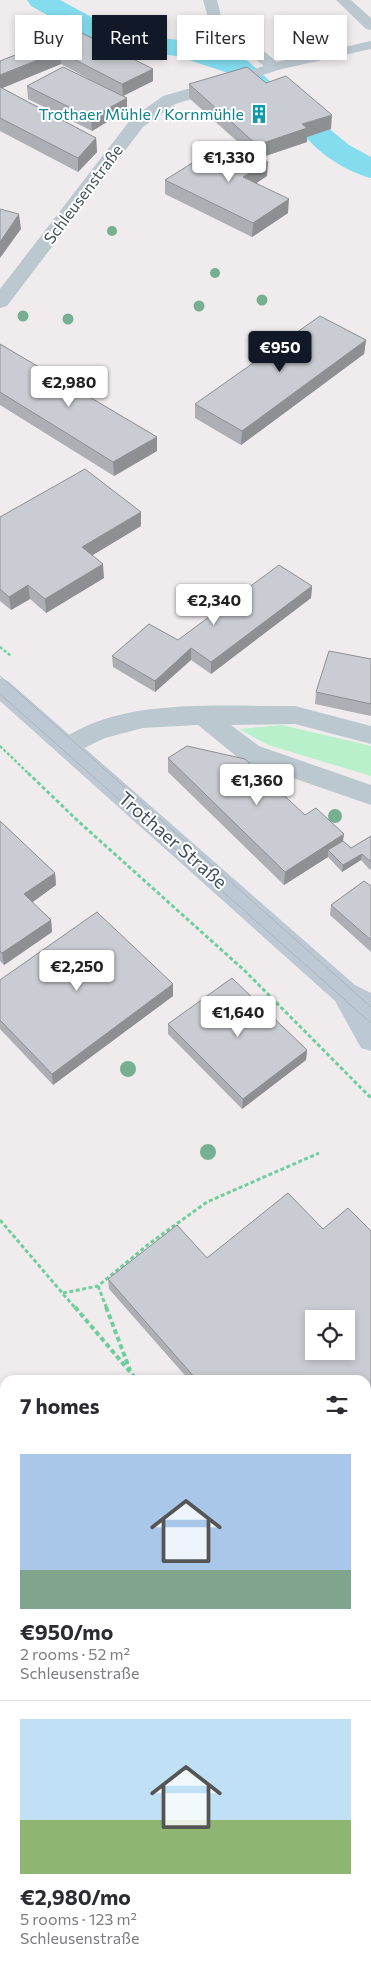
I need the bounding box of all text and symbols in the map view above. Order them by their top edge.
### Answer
chip: Buy [15,15,82,60]
chip: Rent [92,15,167,60]
chip: Filters [177,15,264,60]
chip: New [274,15,347,60]
building icon: Trothaer Mühle / Kornmühle [248,103,270,125]
place label: Trothaer Mühle / Kornmühle [39,104,244,123]
street label: Schleusenstraße [39,140,126,247]
pin: €1,330 [188,140,270,183]
text: €1,330 [203,147,255,166]
pin: €950 [250,330,310,373]
text: €950 [259,337,301,356]
pin: €2,980 [28,366,110,408]
text: €2,980 [42,372,96,391]
pin: €2,340 [173,584,255,626]
text: €2,340 [187,590,241,609]
pin: €1,360 [216,764,298,806]
text: €1,360 [231,770,283,789]
street label: Trothaer Straße [114,786,232,893]
pin: €2,250 [36,950,118,992]
text: €2,250 [50,956,104,975]
pin: €1,640 [197,996,279,1038]
text: €1,640 [212,1002,264,1021]
map controls [305,1310,355,1360]
button: locate [305,1310,355,1360]
icon: filters [323,1391,351,1419]
text: 7 homes [20,1393,99,1418]
icon: home [141,1486,231,1576]
text: €950/mo [20,1619,113,1644]
text: 2 rooms · 52 m² [20,1644,130,1663]
text: Schleusenstraße [20,1663,139,1682]
icon: home [141,1752,231,1842]
text: €2,980/mo [20,1884,131,1909]
text: 5 rooms · 123 m² [20,1909,137,1928]
text: Schleusenstraße [20,1928,139,1947]

